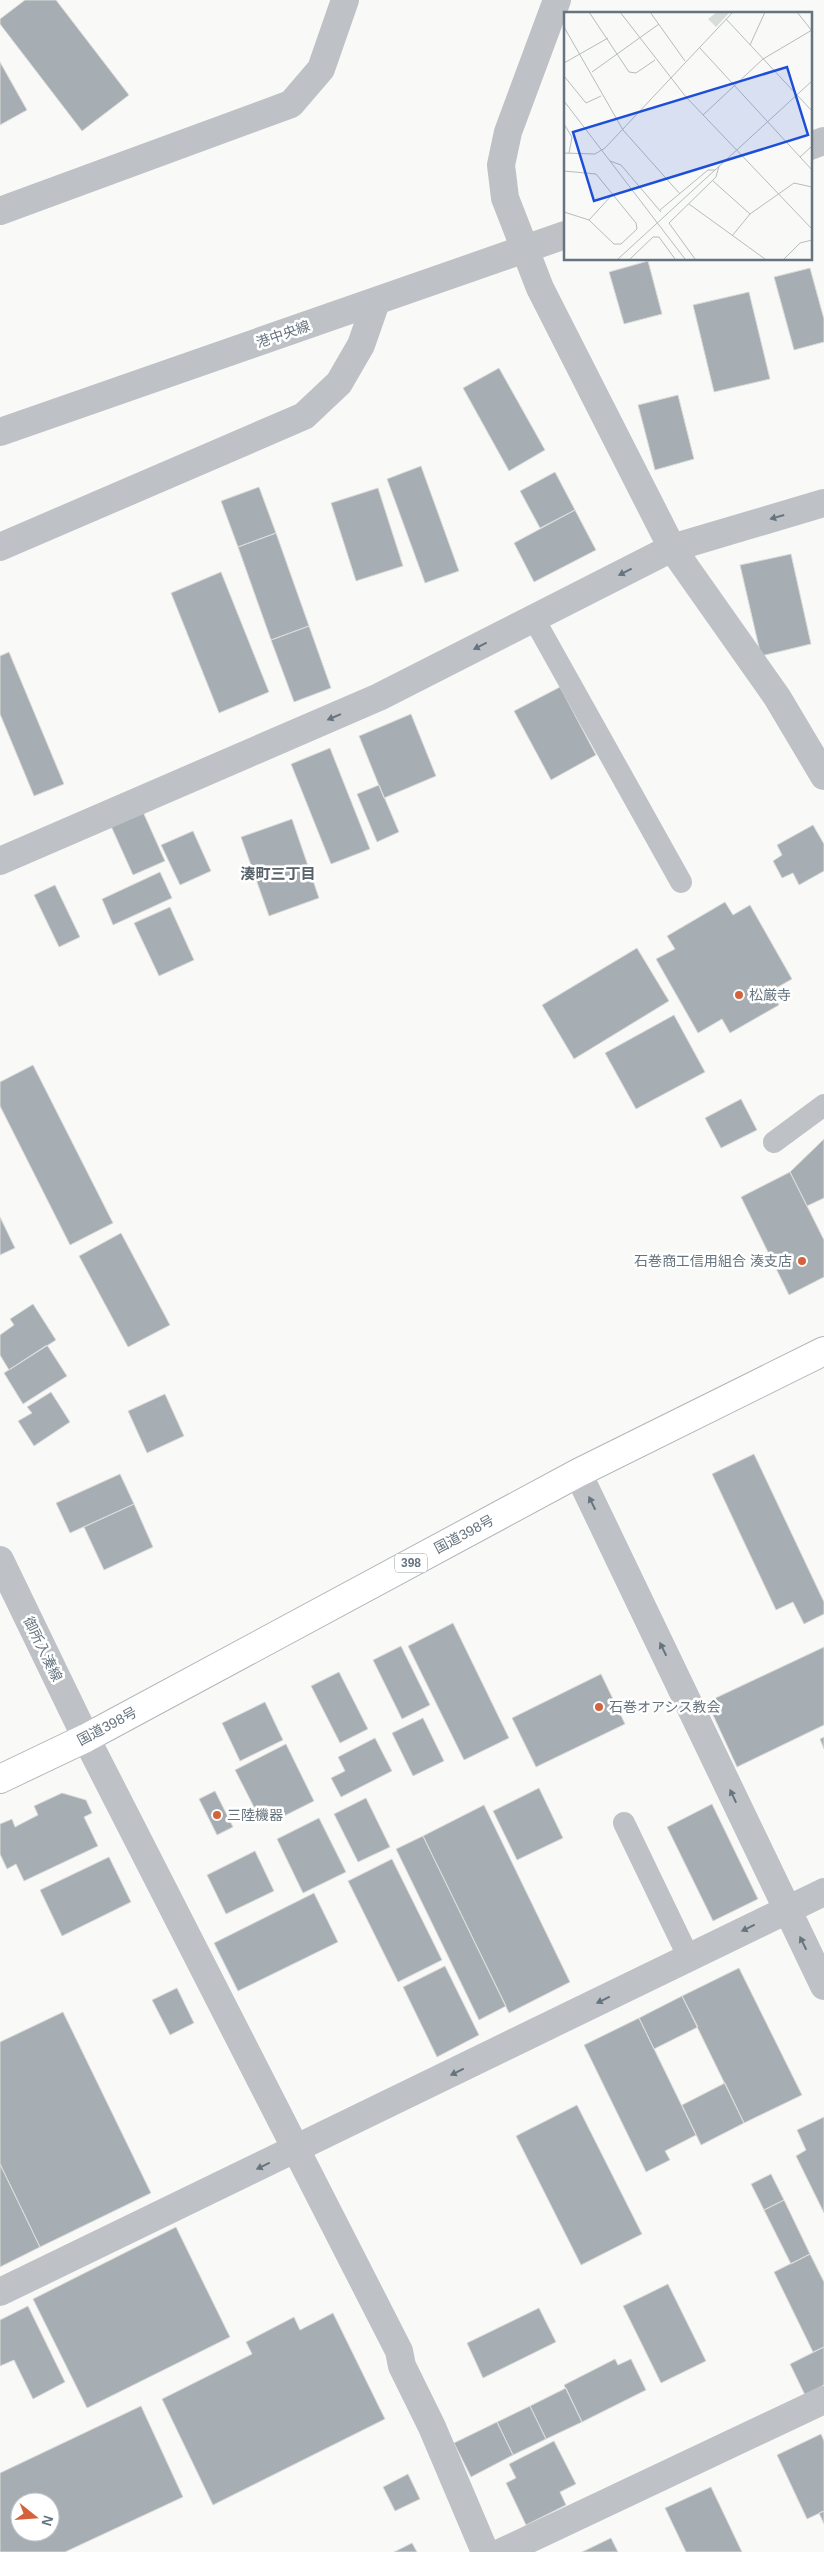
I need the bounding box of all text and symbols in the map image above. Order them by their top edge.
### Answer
inset map [564,12,812,260]
street label: 港中央線 [254,317,312,351]
one-way arrow [770,514,785,522]
one-way arrow [618,568,632,576]
one-way arrow [473,642,487,650]
one-way arrow [327,713,341,721]
district label: 湊町三丁目 [240,865,316,882]
place label: 松厳寺 [749,987,791,1003]
marker: 松厳寺 [733,989,745,1001]
place label: 石巻商工信用組合 湊支店 [634,1253,792,1269]
marker: 石巻商工信用組合 湊支店 [796,1255,808,1267]
one-way arrow [587,1496,595,1510]
street label: 国道398号 [431,1512,497,1556]
road number: 398 [395,1554,427,1572]
street label: 御所入湊線 [20,1614,66,1684]
one-way arrow [659,1642,667,1656]
place label: 石巻オアシス教会 [609,1699,720,1715]
marker: 石巻オアシス教会 [593,1701,605,1713]
street label: 国道398号 [74,1704,140,1748]
one-way arrow [729,1789,737,1803]
place label: 三陸機器 [227,1807,283,1823]
marker: 三陸機器 [211,1809,223,1821]
one-way arrow [741,1924,756,1933]
one-way arrow [798,1935,807,1950]
one-way arrow [595,1996,610,2004]
one-way arrow [450,2068,464,2076]
one-way arrow [256,2162,271,2170]
north arrow [10,2492,60,2542]
text: N [38,2514,57,2528]

